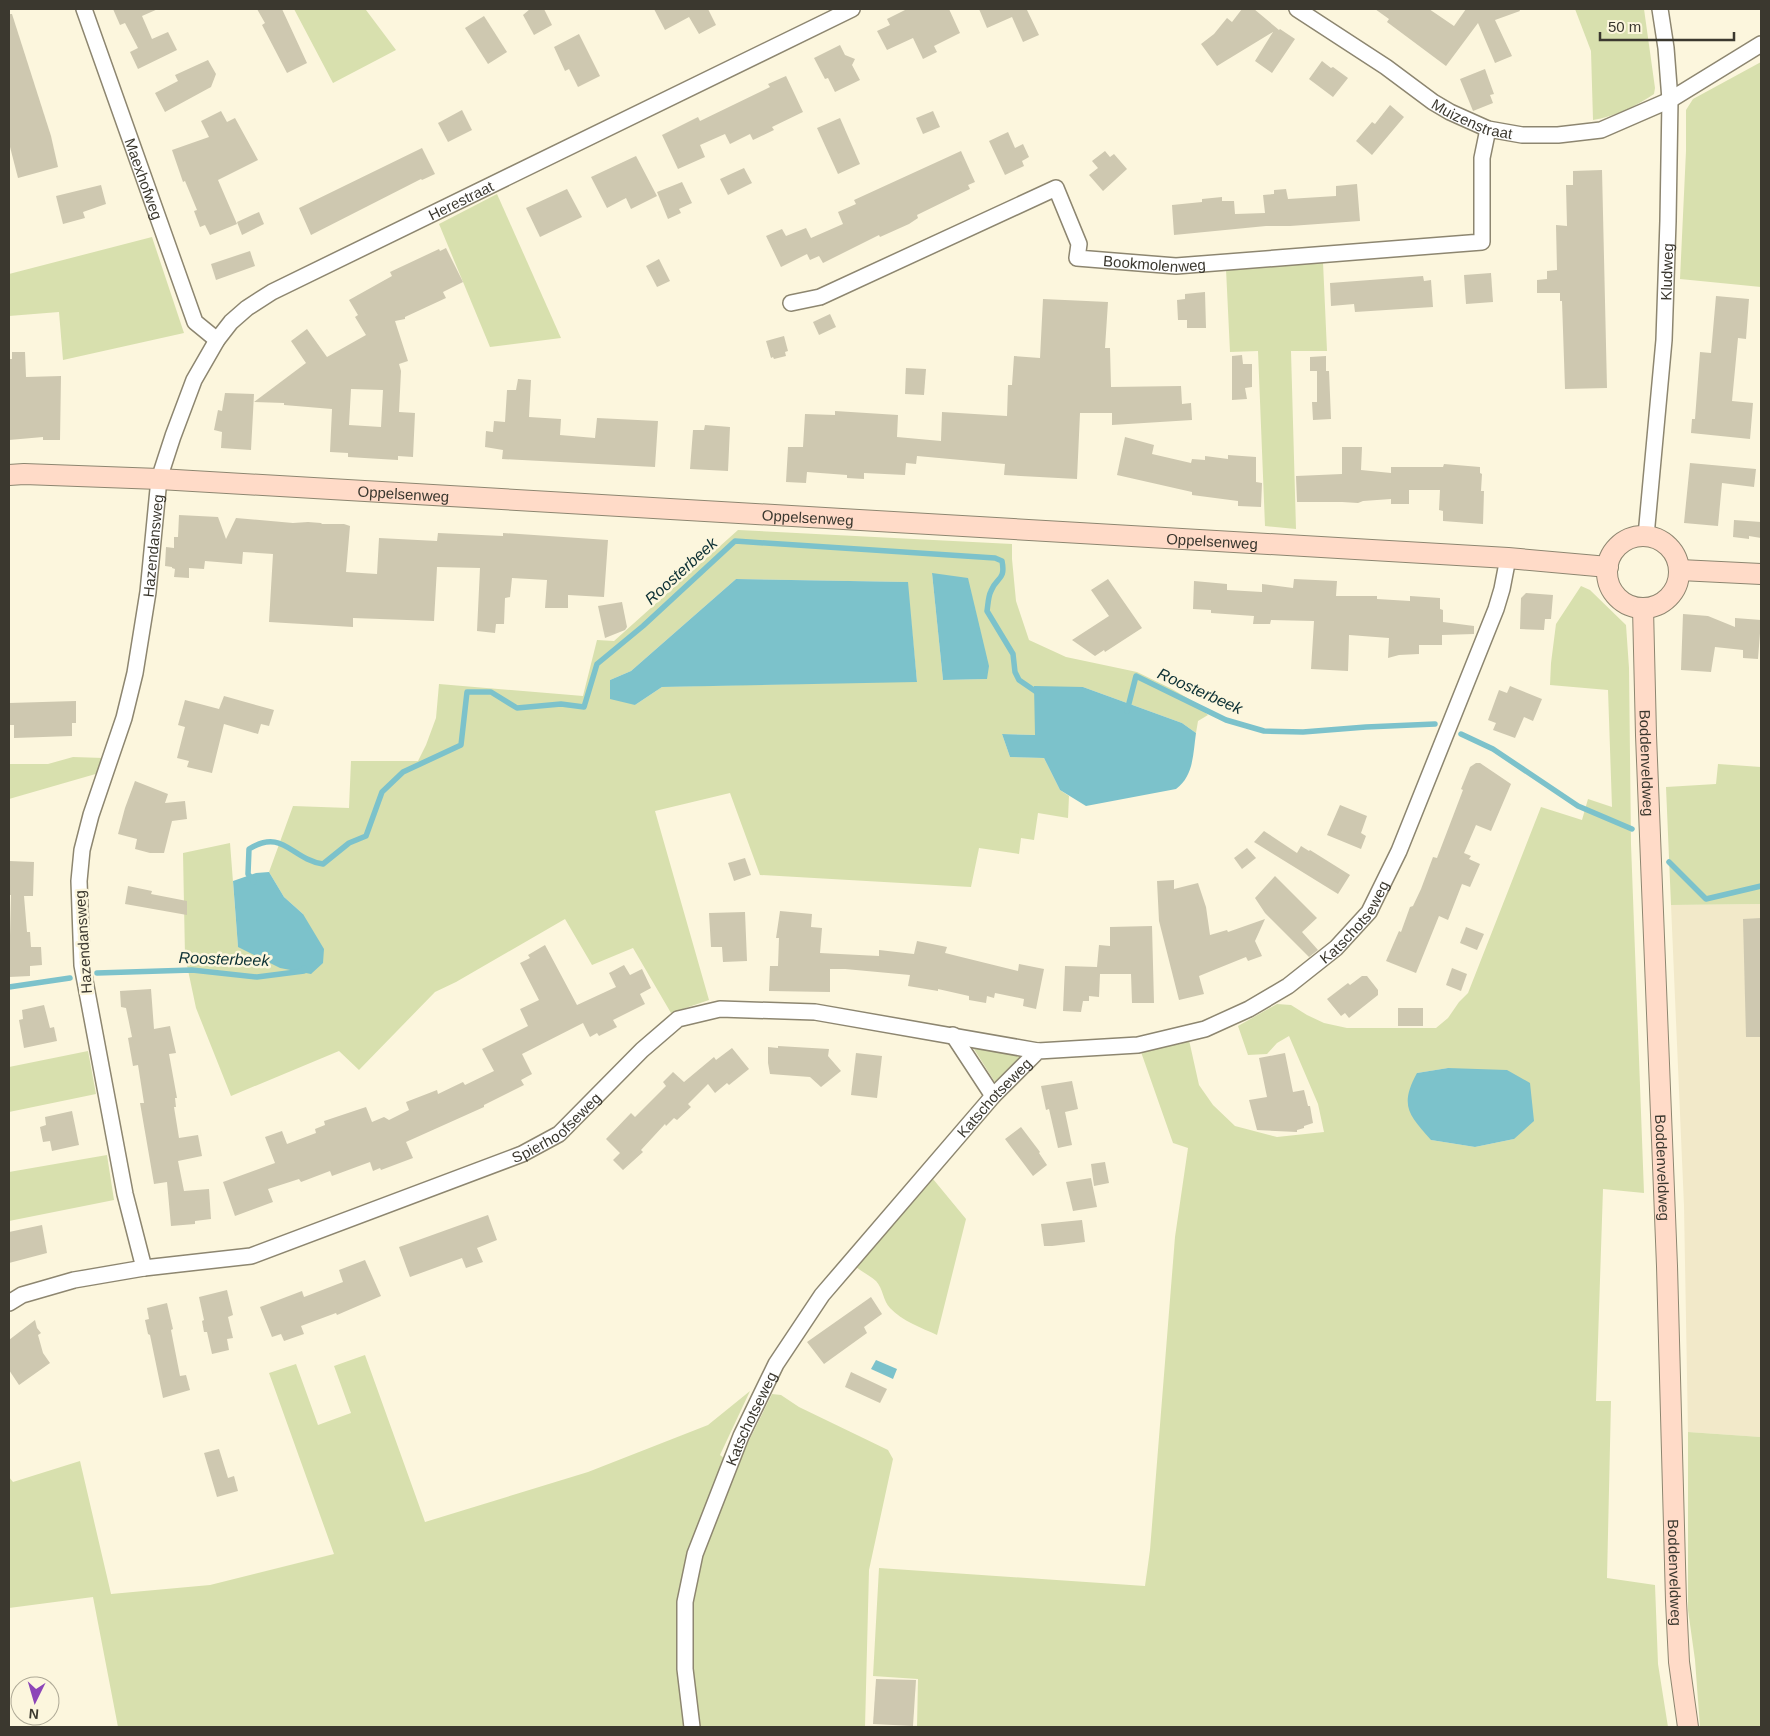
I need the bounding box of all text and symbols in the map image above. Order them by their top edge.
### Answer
scale bar [1600,10,1734,42]
text: 50 m [1608,18,1641,35]
street label: Muizenstraat [1429,95,1515,142]
street label: Maexhofweg [122,136,166,222]
street label: Herestraat [426,177,497,223]
street label: Kludweg [1657,243,1676,301]
street label: Bookmolenweg [1103,252,1206,275]
street label: Oppelsenweg [357,482,450,504]
street label: Hazendansweg [139,493,166,598]
street label: Oppelsenweg [761,506,854,528]
street label: Oppelsenweg [1166,530,1258,552]
water label: Roosterbeek [642,534,721,608]
water label: Roosterbeek [1155,665,1246,718]
street label: Boddenveldweg [1637,709,1658,817]
street label: Katschotseweg [1316,878,1392,966]
street label: Hazendansweg [71,890,95,994]
water label: Roosterbeek [178,949,271,969]
street label: Katschotseweg [953,1054,1035,1140]
street label: Spierhoofseweg [509,1089,604,1166]
street label: Boddenveldweg [1653,1114,1674,1221]
street label: Katschotseweg [722,1369,780,1468]
street label: Boddenveldweg [1665,1519,1686,1626]
north arrow [10,1676,60,1726]
text: N [28,1706,40,1722]

